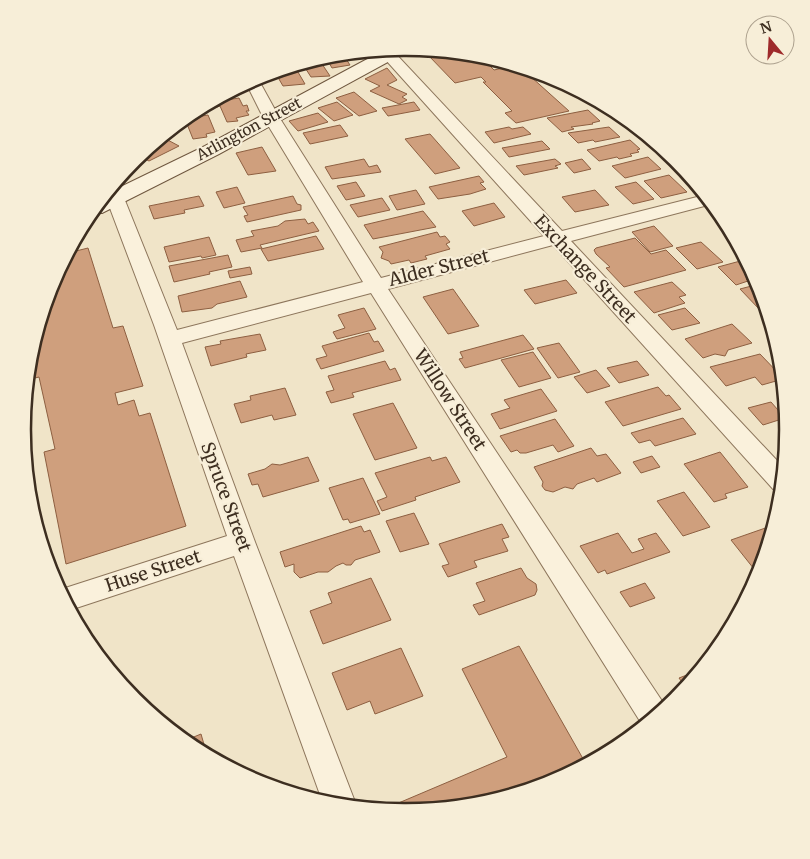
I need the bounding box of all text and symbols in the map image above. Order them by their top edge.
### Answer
north arrow [745,15,795,65]
text: N [758,17,774,38]
street label: Arlington Street [192,93,305,165]
street label: Exchange Street [529,210,642,328]
street label: Alder Street [385,244,491,291]
street label: Willow Street [409,344,492,455]
street label: Spruce Street [196,439,257,555]
street label: Huse Street [102,544,204,597]

